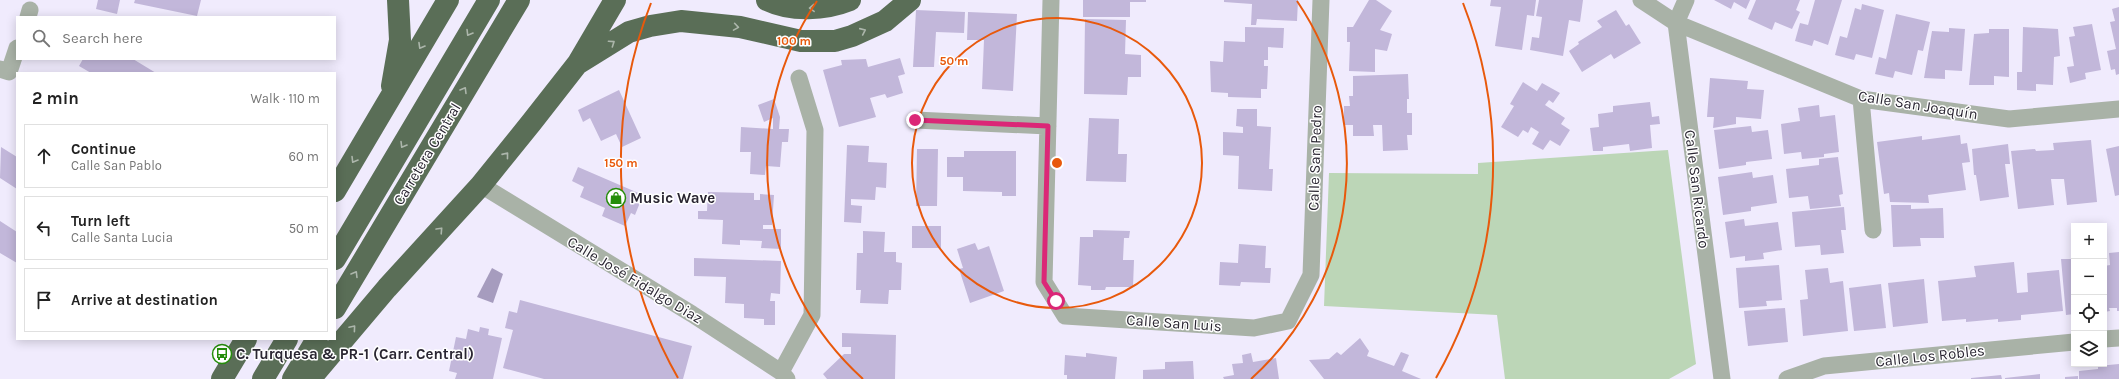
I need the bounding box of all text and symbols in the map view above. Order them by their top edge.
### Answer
one-way arrow [809,3,815,12]
search box [16,16,336,60]
one-way arrow [733,22,740,31]
icon: search [30,27,52,49]
one-way arrow [859,28,867,36]
text: Search here [62,29,143,47]
one-way arrow [467,29,474,36]
text: 100 m [777,34,811,48]
one-way arrow [607,41,614,48]
one-way arrow [419,42,426,49]
text: 50 m [940,54,969,68]
one-way arrow [460,87,467,94]
street label: Calle San Joaquín [1857,87,1979,123]
text: 2 min [32,88,79,108]
text: Walk · 110 m [251,91,320,106]
street label: Carretera Central [389,100,465,208]
street label: Calle San Pedro [1304,105,1326,211]
route end [906,111,924,129]
street label: Calle San Ricardo [1681,129,1713,249]
text: Continue [71,140,136,158]
one-way arrow [400,141,407,148]
icon: ahead [33,145,55,167]
text: 60 m [289,149,319,164]
one-way arrow [501,153,508,160]
one-way arrow [351,156,358,163]
text: 150 m [604,156,638,170]
centre of rings [1050,156,1064,170]
text: Calle San Pablo [71,158,162,173]
shop icon: Music Wave [605,187,627,209]
place label: Music Wave [630,189,715,207]
text: Turn left [71,212,130,230]
icon: left [33,217,55,239]
text: 50 m [289,221,319,236]
map controls [2071,223,2107,367]
button: + [2071,223,2107,259]
one-way arrow [435,228,442,235]
text: Calle Santa Lucia [71,230,173,245]
street label: Calle José Fidalgo Diaz [564,233,706,327]
button: − [2071,259,2107,295]
one-way arrow [350,271,357,278]
icon: arrive [33,289,55,311]
text: Arrive at destination [71,291,218,309]
route start [1047,292,1065,310]
button: locate [2071,295,2107,331]
street label: Calle San Luis [1126,311,1222,335]
one-way arrow [349,325,356,332]
button: layers [2071,331,2107,367]
street label: Calle Los Robles [1874,341,1986,371]
bus stop icon: C. Turquesa & PR-1 (Carr. Central) [211,343,233,365]
place label: C. Turquesa & PR-1 (Carr. Central) [236,345,474,363]

